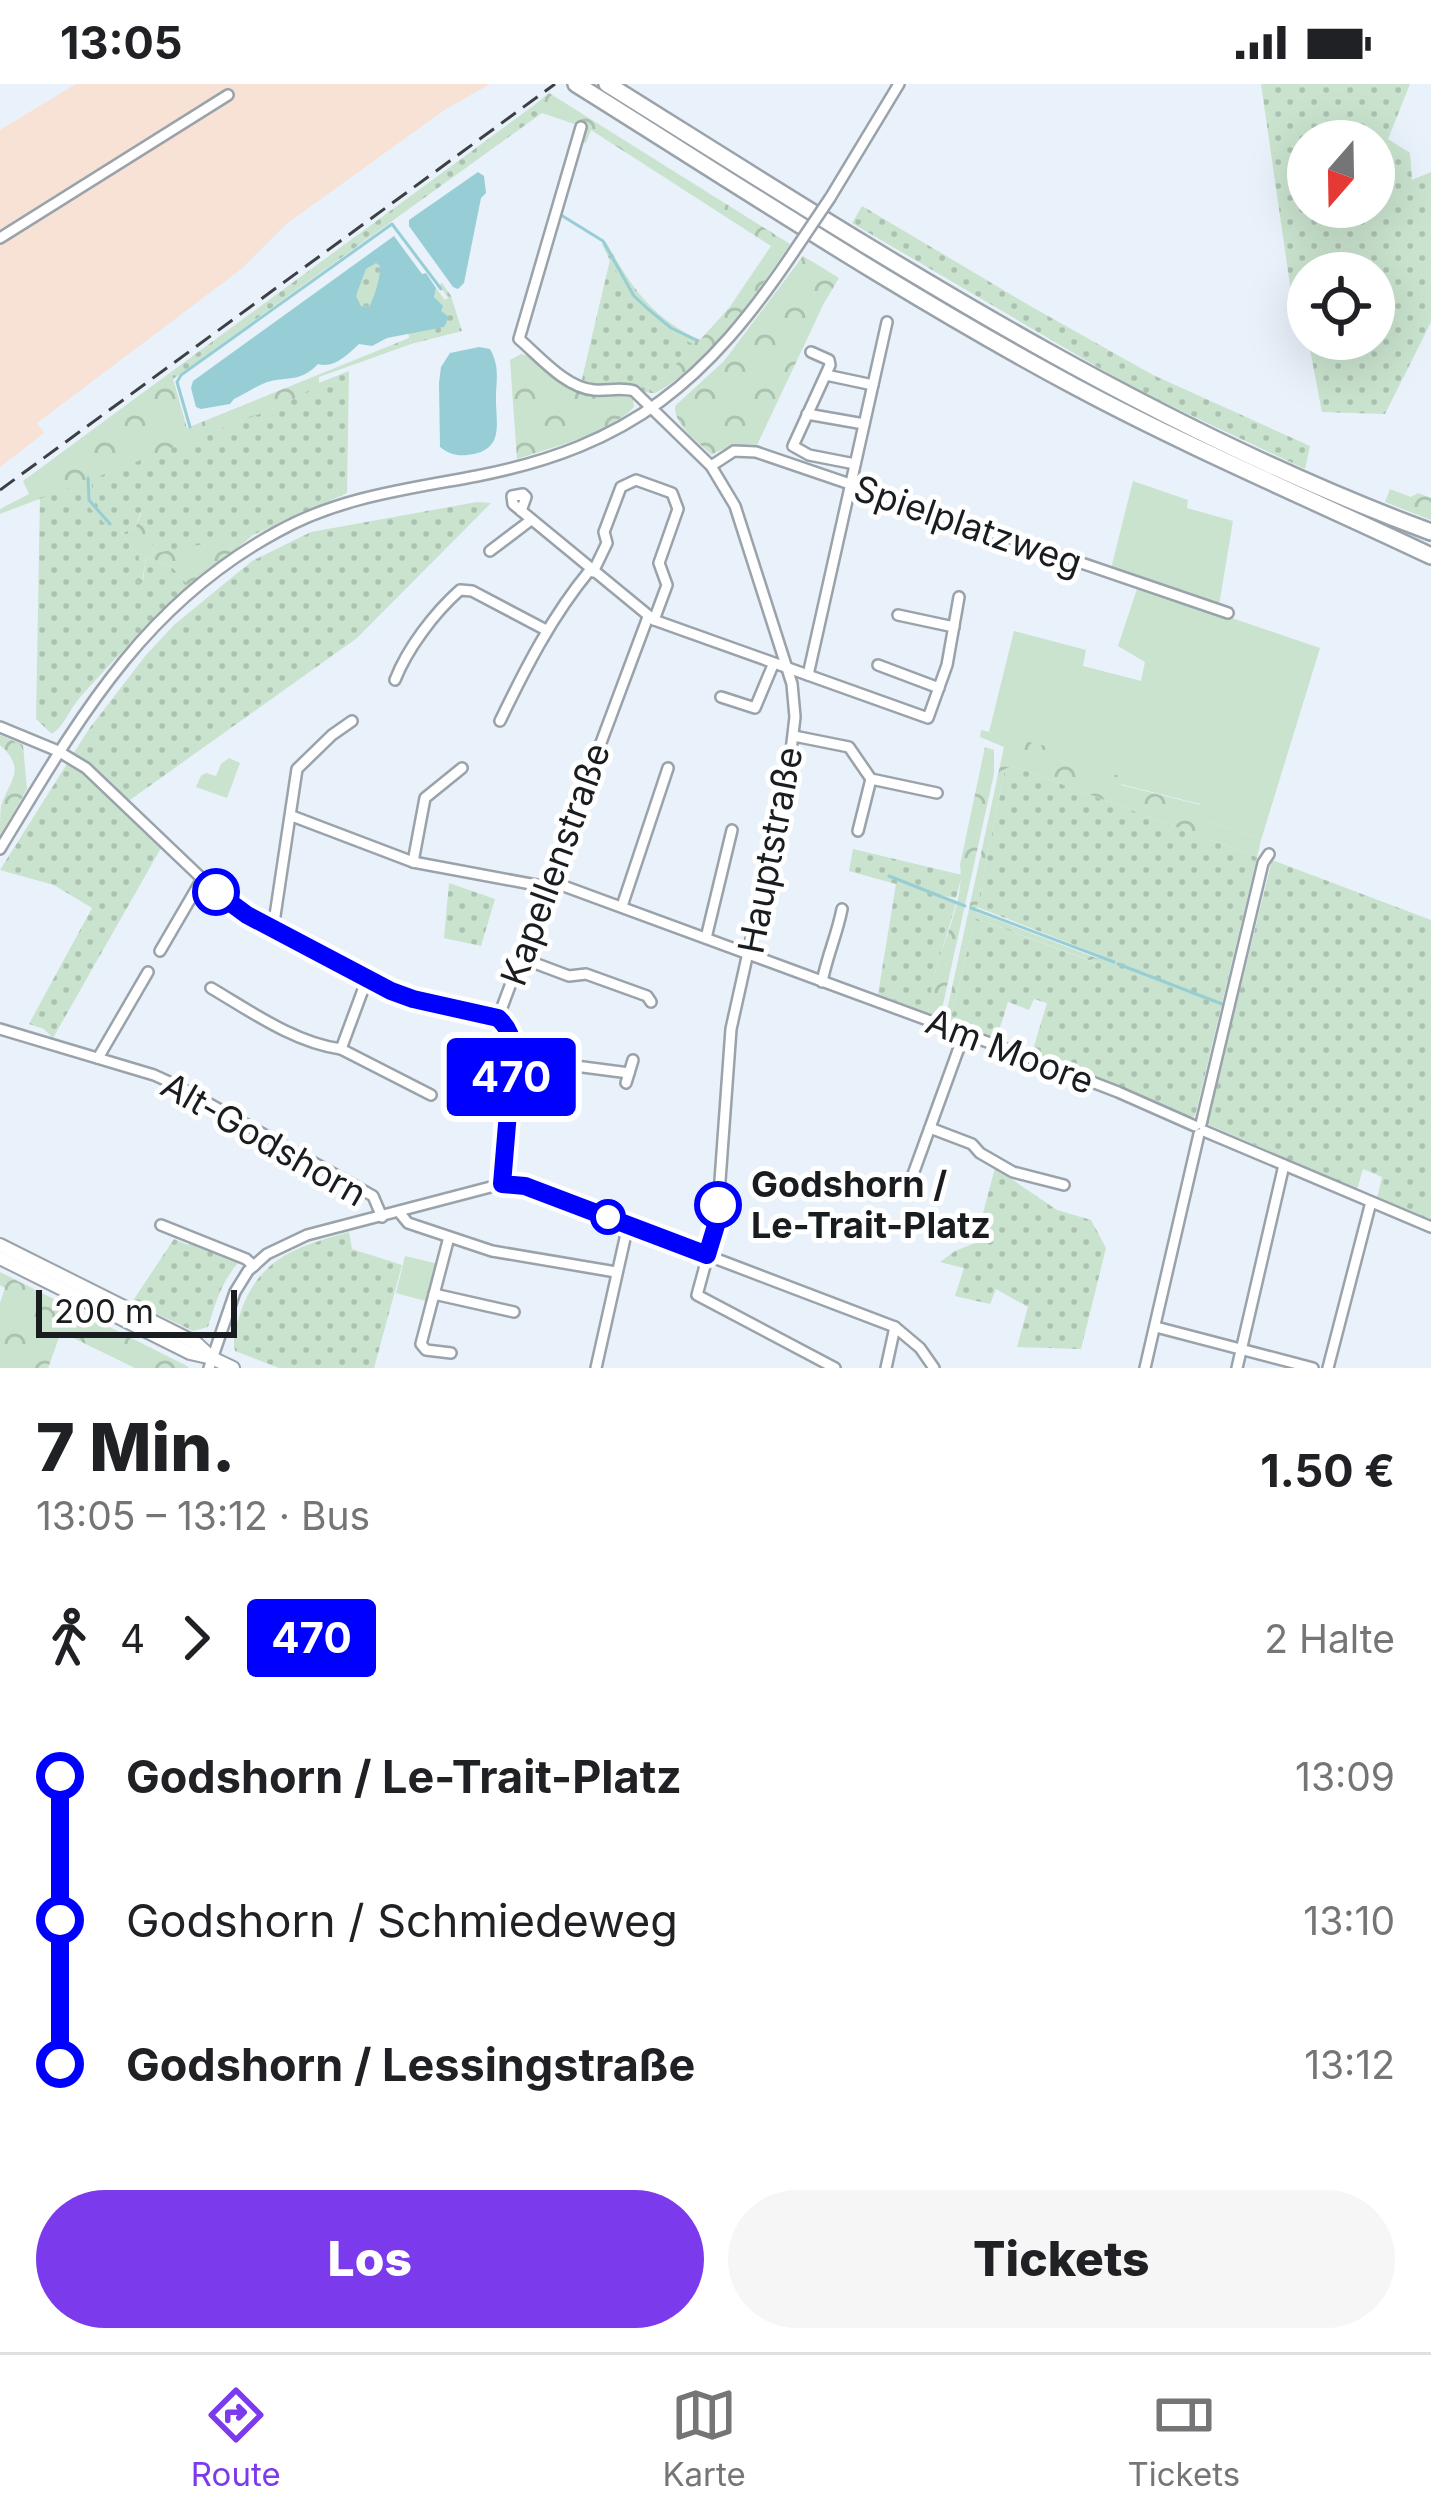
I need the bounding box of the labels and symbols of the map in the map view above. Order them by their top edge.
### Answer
north arrow [1287,120,1395,228]
street label: Spielplatzweg [848,465,1088,585]
street label: Kapellenstraße [491,737,619,991]
street label: Hauptstraße [728,743,812,957]
unlabelled marker [194,870,238,914]
street label: Am Moore [920,999,1100,1103]
line badge: 470 [442,1038,580,1116]
street label: Alt-Godshorn [154,1063,374,1215]
place label: Godshorn / Le-Trait-Platz [751,1162,991,1247]
marker: Godshorn / Le-Trait-Platz [696,1183,740,1227]
unlabelled marker [592,1201,624,1233]
scale bar [36,1284,237,1337]

